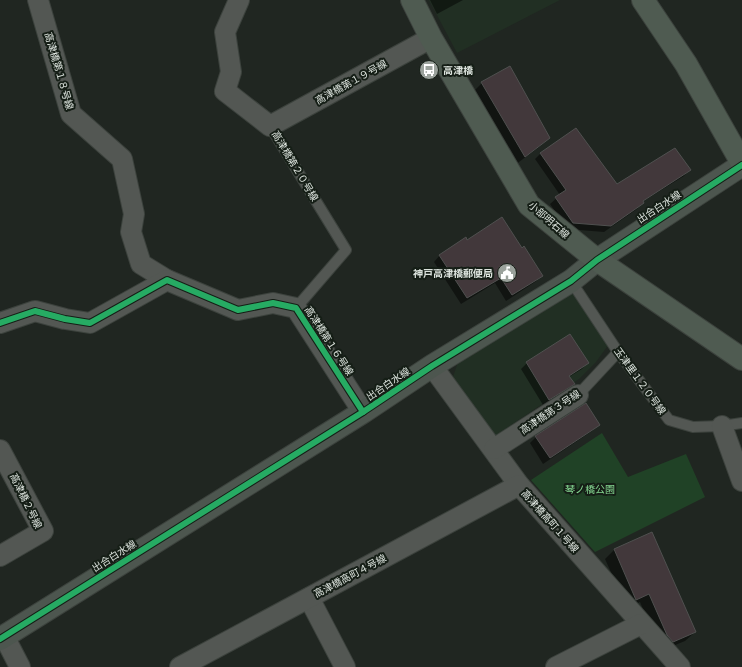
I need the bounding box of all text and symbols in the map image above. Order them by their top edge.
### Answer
street label: 高津橋第１８号線 [42,31,76,111]
street label: 高津橋第１９号線 [313,57,389,107]
bus stop icon: 高津橋 [418,59,440,81]
place label: 高津橋 [443,64,473,77]
street label: 高津橋第２０号線 [269,128,321,204]
street label: 出合白水線 [634,188,684,226]
street label: 小部明石線 [526,199,572,241]
public building icon: 神戸高津橋郵便局 [496,262,518,284]
place label: 神戸高津橋郵便局 [413,267,493,280]
street label: 高津橋第１６号線 [302,304,356,378]
street label: 玉津里１２０号線 [611,345,669,417]
street label: 出合白水線 [364,365,412,403]
street label: 高津橋第３号線 [517,387,583,437]
street label: 高津橋２号線 [7,471,45,531]
park label: 琴ノ橋公園 [565,483,615,496]
street label: 高津橋高町１号線 [518,487,582,555]
street label: 出合白水線 [89,537,139,575]
street label: 高津橋高町４号線 [312,551,388,601]

